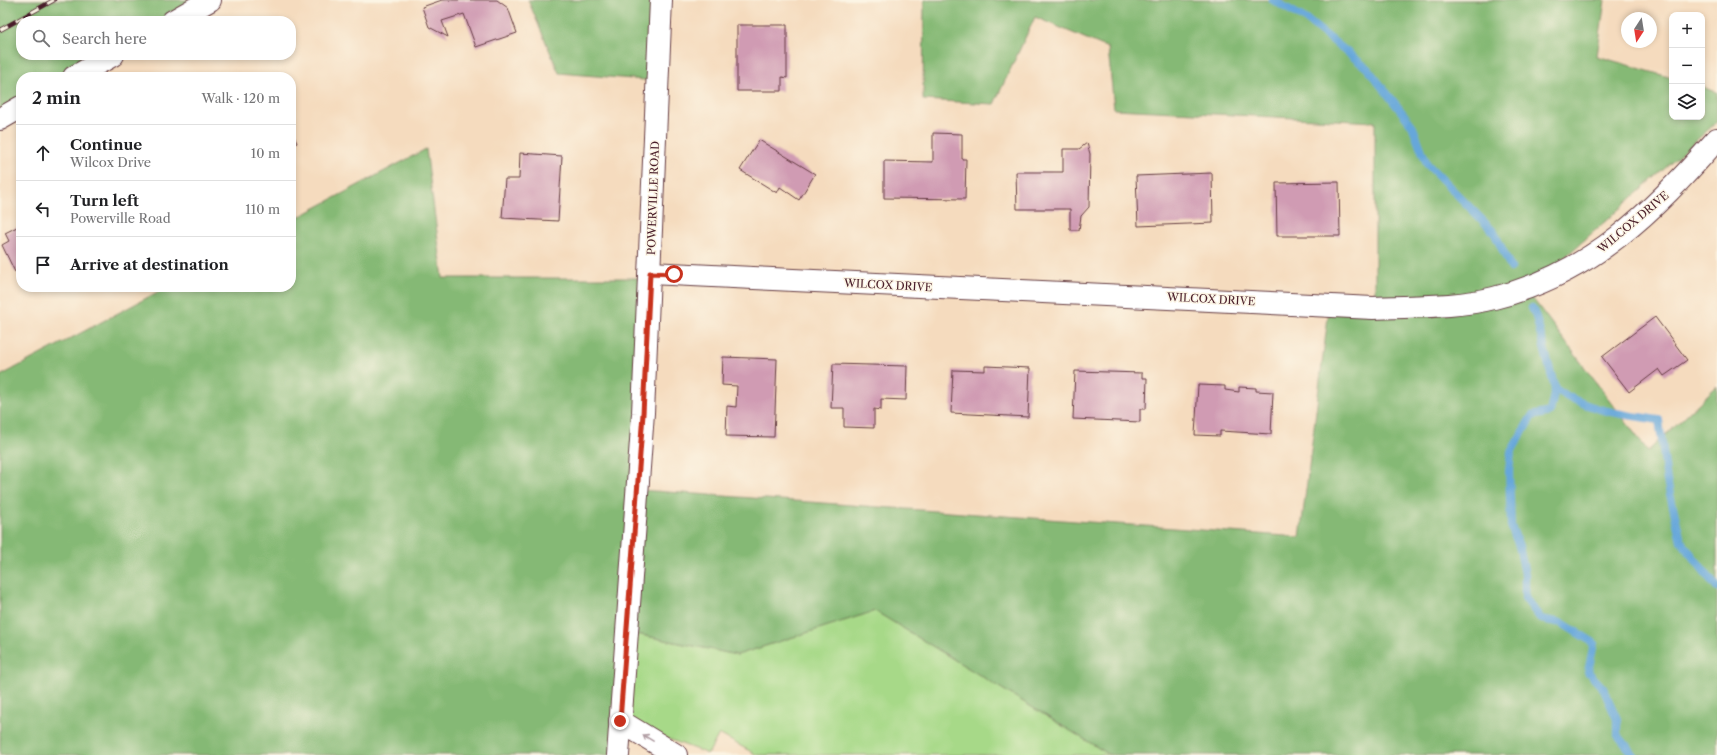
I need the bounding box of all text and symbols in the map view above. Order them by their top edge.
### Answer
north arrow [1621,12,1657,48]
map controls [1669,12,1705,120]
button: + [1669,12,1705,48]
search box [16,16,296,60]
icon: search [30,27,52,49]
text: Search here [62,29,147,48]
button: − [1669,48,1705,84]
button: layers [1669,84,1705,120]
text: 2 min [32,88,81,108]
text: Walk · 120 m [202,90,280,106]
text: Continue [70,135,142,154]
street label: POWERVILLE ROAD [644,141,662,255]
icon: ahead [32,142,54,164]
text: 10 m [251,145,280,161]
text: Wilcox Drive [70,154,151,170]
street label: WILCOX DRIVE [1594,188,1672,256]
text: Turn left [70,191,139,210]
icon: left [32,198,54,220]
text: 110 m [245,201,280,217]
text: Powerville Road [70,210,171,226]
icon: arrive [32,254,54,276]
text: Arrive at destination [70,255,229,274]
route start [665,265,683,283]
street label: WILCOX DRIVE [842,276,933,294]
street label: WILCOX DRIVE [1165,290,1256,308]
route end [611,712,629,730]
one-way arrow [643,734,654,742]

